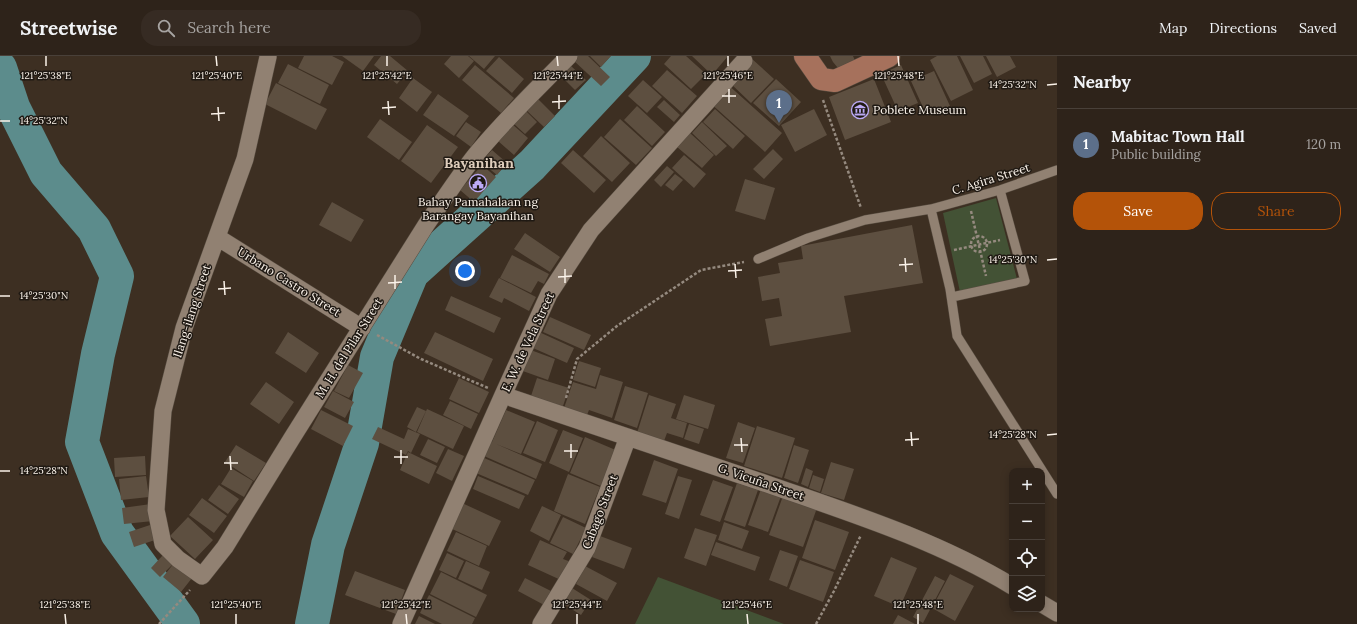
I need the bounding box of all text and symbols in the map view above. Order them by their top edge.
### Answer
search box [141,10,421,46]
text: Streetwise [20,16,117,40]
icon: search [155,17,177,39]
text: Search here [187,18,271,37]
text: Map [1159,19,1187,37]
text: Directions [1209,19,1277,37]
text: Saved [1299,19,1337,37]
text: 121°25'38"E [21,69,71,82]
text: 121°25'40"E [192,69,242,82]
text: 121°25'42"E [362,69,412,82]
text: 121°25'44"E [533,69,583,82]
text: 121°25'46"E [703,69,753,82]
text: 121°25'48"E [874,69,924,82]
text: Nearby [1073,71,1131,93]
text: 14°25'32"N [989,78,1037,91]
pin: 1 [766,90,792,123]
museum icon: Poblete Museum [850,100,870,120]
place label: Poblete Museum [873,102,967,117]
text: 14°25'32"N [20,114,68,127]
text: Mabitac Town Hall [1111,127,1245,146]
text: 1 [1083,136,1089,153]
text: 120 m [1306,136,1341,153]
text: Public building [1111,146,1201,163]
district label: Bayanihan [444,154,514,172]
street label: C. Agira Street [950,159,1032,198]
public building icon: Bahay Pamahalaan ng Barangay Bayanihan [468,173,488,193]
button: Save [1073,192,1203,230]
button: Share [1211,192,1341,230]
place label: Bahay Pamahalaan ng Barangay Bayanihan [418,194,538,223]
street label: Urbano Castro Street [235,244,344,320]
text: 14°25'30"N [989,253,1038,266]
your location [455,261,475,281]
street label: Ilang-ilang Street [169,262,214,359]
text: 14°25'30"N [20,289,69,302]
street label: E. W. de Vela Street [498,289,557,394]
street label: M. H. del Pilar Street [312,295,386,401]
text: 14°25'28"N [989,428,1037,441]
street label: G. Vicuña Street [716,460,807,503]
text: 14°25'28"N [20,464,68,477]
map controls [1009,468,1045,612]
button: + [1009,468,1045,504]
street label: Cabago Street [578,472,621,551]
button: − [1009,504,1045,540]
button: locate [1009,540,1045,576]
button: layers [1009,576,1045,612]
text: 121°25'38"E [40,598,90,611]
text: 121°25'40"E [211,598,261,611]
text: 121°25'42"E [381,598,431,611]
text: 121°25'44"E [552,598,602,611]
text: 121°25'46"E [722,598,772,611]
text: 121°25'48"E [893,598,943,611]

